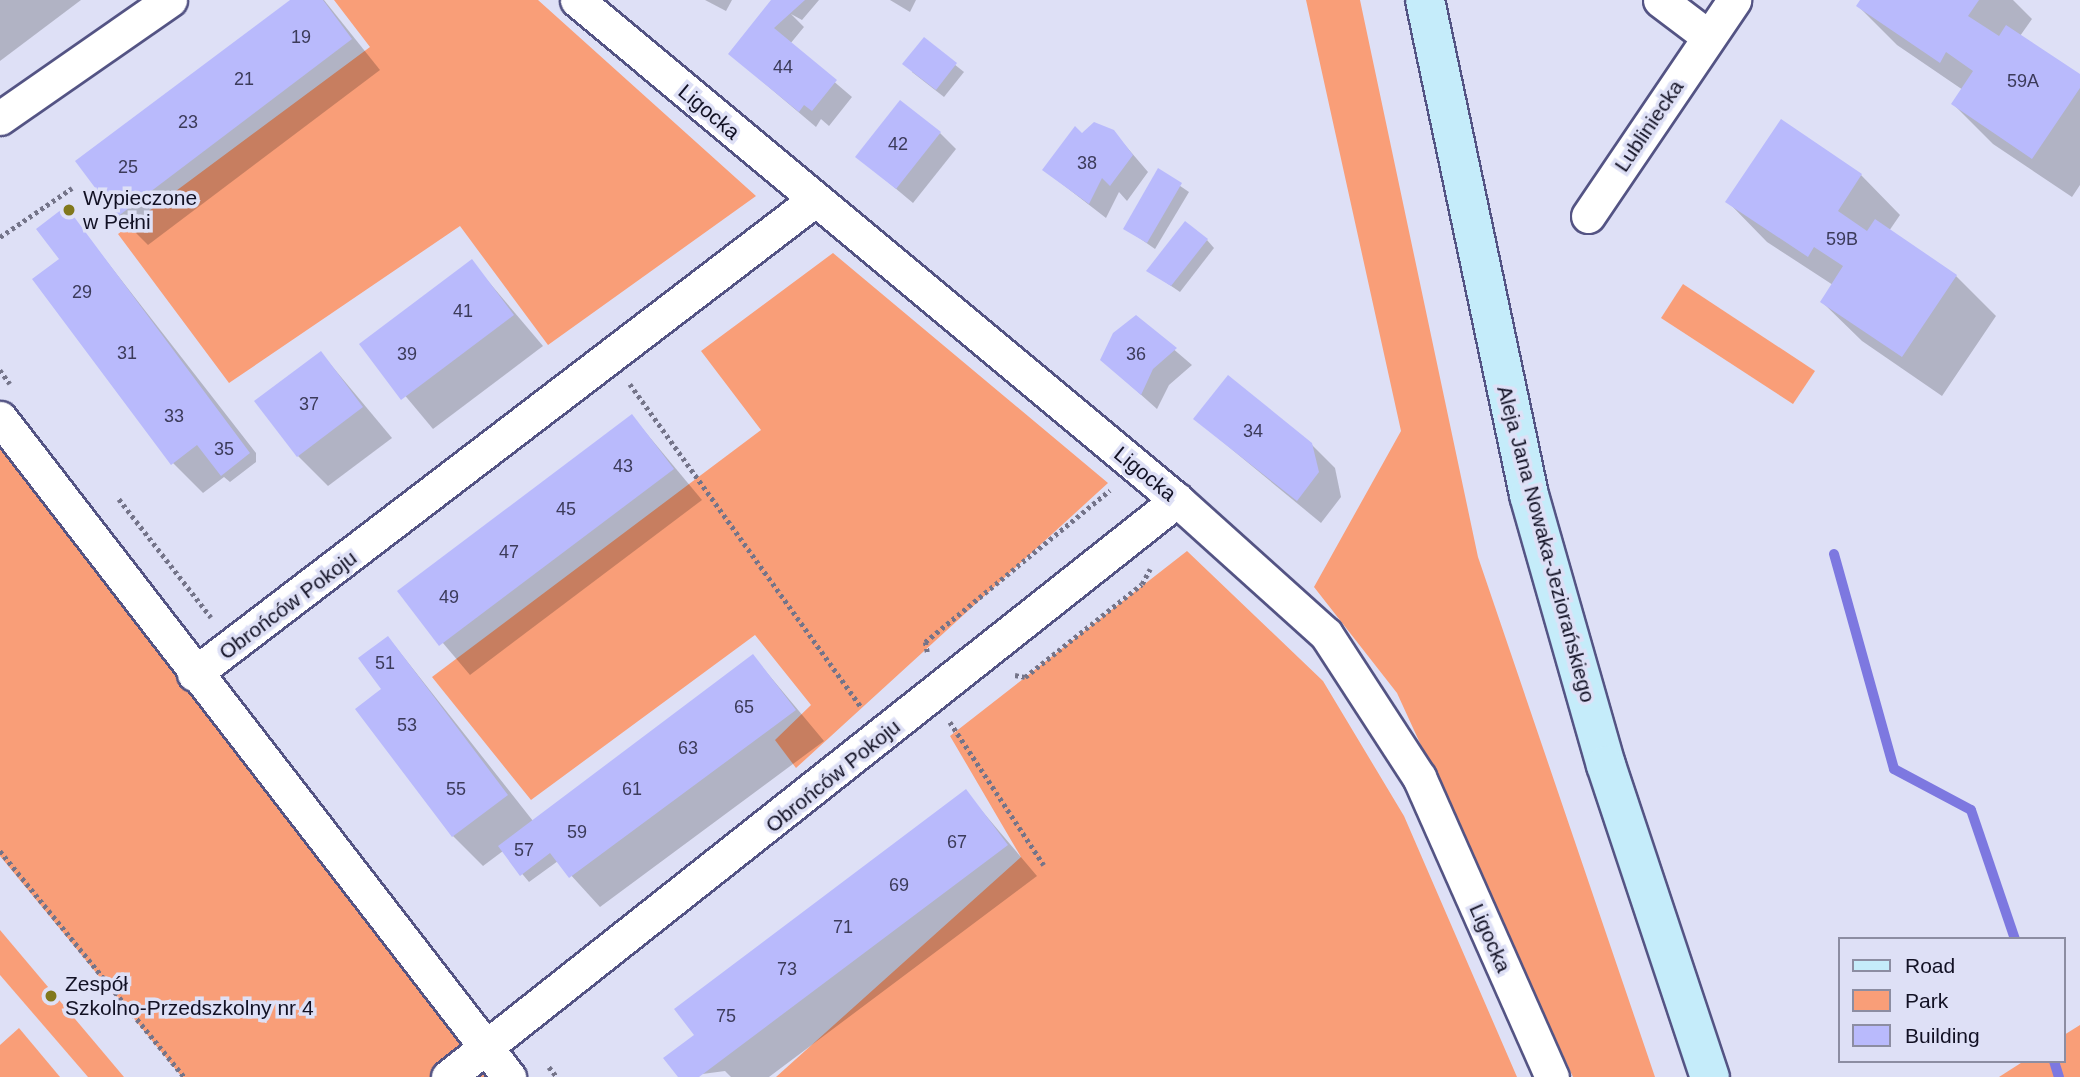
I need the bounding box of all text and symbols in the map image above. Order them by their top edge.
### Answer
house number: 19 [291,26,311,48]
house number: 44 [773,56,793,78]
house number: 21 [234,68,254,90]
house number: 59A [2007,70,2039,92]
street label: Lubliniecka [1609,75,1689,177]
street label: Ligocka [673,79,745,145]
house number: 23 [178,111,198,133]
house number: 42 [888,133,908,155]
house number: 38 [1077,152,1097,174]
house number: 25 [118,156,138,178]
place label: Wypieczone w Pełni [83,185,197,235]
marker: Wypieczone w Pełni [61,202,77,218]
house number: 59B [1826,228,1858,250]
house number: 29 [72,281,92,303]
house number: 41 [453,300,473,322]
house number: 31 [117,342,137,364]
house number: 39 [397,343,417,365]
house number: 36 [1126,343,1146,365]
street label: Aleja Jana Nowaka-Jeziorańskiego [1492,383,1600,705]
house number: 37 [299,393,319,415]
house number: 33 [164,405,184,427]
house number: 34 [1243,420,1263,442]
house number: 35 [214,438,234,460]
street label: Ligocka [1109,441,1181,507]
house number: 43 [613,455,633,477]
house number: 45 [556,498,576,520]
house number: 47 [499,541,519,563]
street label: Obrońców Pokoju [214,545,362,665]
house number: 49 [439,586,459,608]
house number: 51 [375,652,395,674]
house number: 65 [734,696,754,718]
house number: 53 [397,714,417,736]
street label: Obrońców Pokoju [761,714,905,838]
house number: 63 [678,737,698,759]
house number: 55 [446,778,466,800]
house number: 61 [622,778,642,800]
house number: 59 [567,821,587,843]
house number: 67 [947,831,967,853]
house number: 57 [514,839,534,861]
house number: 69 [889,874,909,896]
street label: Ligocka [1464,900,1516,976]
house number: 71 [833,916,853,938]
legend [1839,937,2066,1063]
text: Road [1905,954,1955,977]
house number: 73 [777,958,797,980]
place label: Zespół Szkolno-Przedszkolny nr 4 [65,971,314,1021]
marker: Zespół Szkolno-Przedszkolny nr 4 [43,988,59,1004]
text: Park [1905,989,1948,1012]
house number: 75 [716,1005,736,1027]
text: Building [1905,1024,1980,1047]

